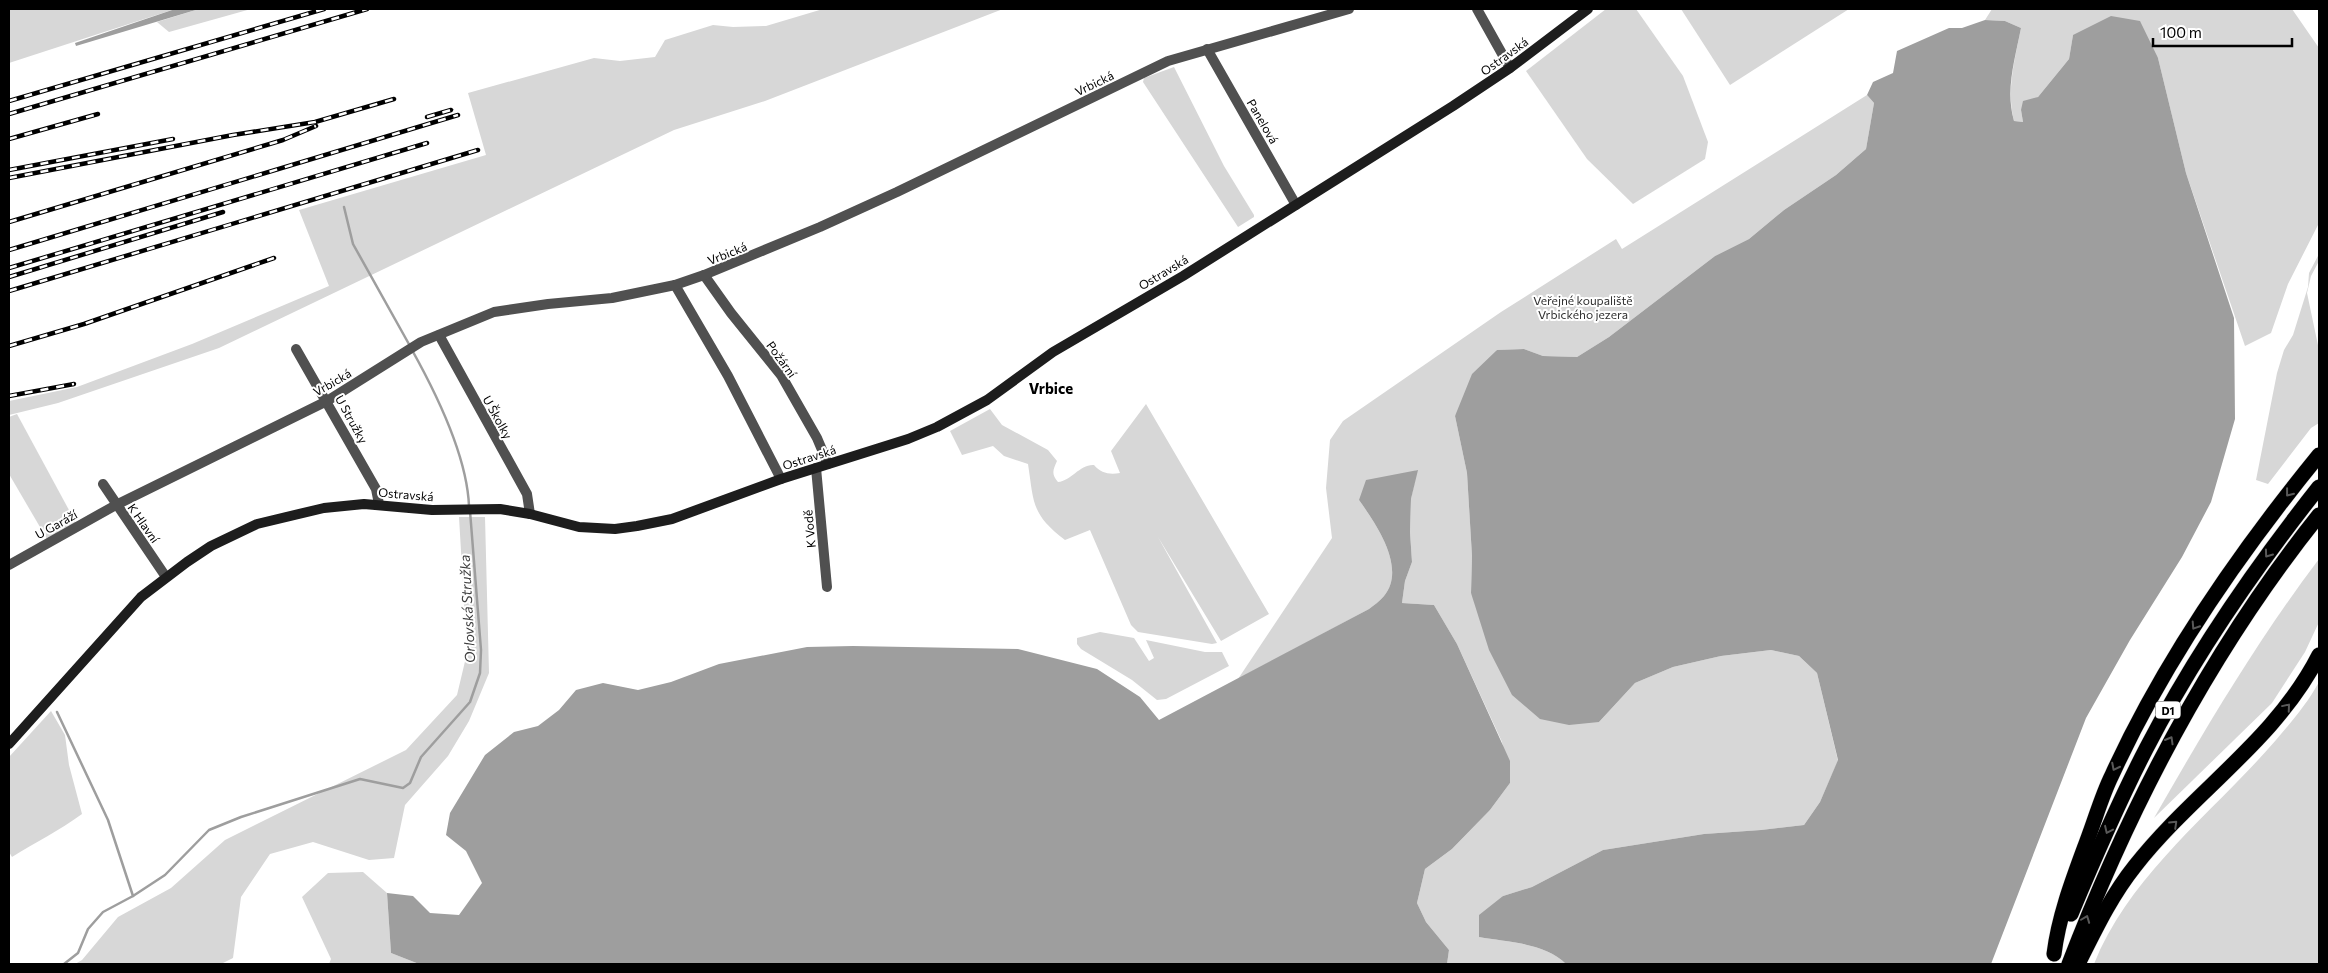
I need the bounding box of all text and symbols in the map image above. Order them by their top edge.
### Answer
scale bar [2153,15,2292,47]
text: 100 m [2160,23,2202,41]
street label: Ostravská [1478,34,1530,78]
street label: Vrbická [1072,68,1116,98]
street label: Panelová [1245,96,1281,146]
street label: Vrbická [705,239,749,267]
street label: Ostravská [1136,252,1190,292]
park label: Veřejné koupaliště Vrbického jezera [1533,293,1633,321]
street label: Požární [764,338,800,381]
street label: Vrbická [311,366,353,398]
district label: Vrbice [1029,379,1073,397]
street label: U Stružky [333,392,371,446]
street label: U Školky [480,393,516,441]
street label: Ostravská [781,442,837,472]
street label: Ostravská [378,485,434,503]
one-way arrow [2286,487,2294,496]
street label: K Hlavní [125,501,163,546]
street label: U Garáží [32,506,80,541]
street label: K Vodě [800,509,818,549]
one-way arrow [2265,548,2274,558]
water label: Orlovská Stružka [456,554,478,664]
one-way arrow [2192,620,2201,629]
road number: D1 [2156,702,2180,718]
one-way arrow [2281,704,2290,713]
one-way arrow [2164,737,2174,746]
one-way arrow [2111,762,2122,771]
one-way arrow [2168,821,2177,830]
one-way arrow [2103,825,2114,834]
one-way arrow [2080,915,2090,924]

